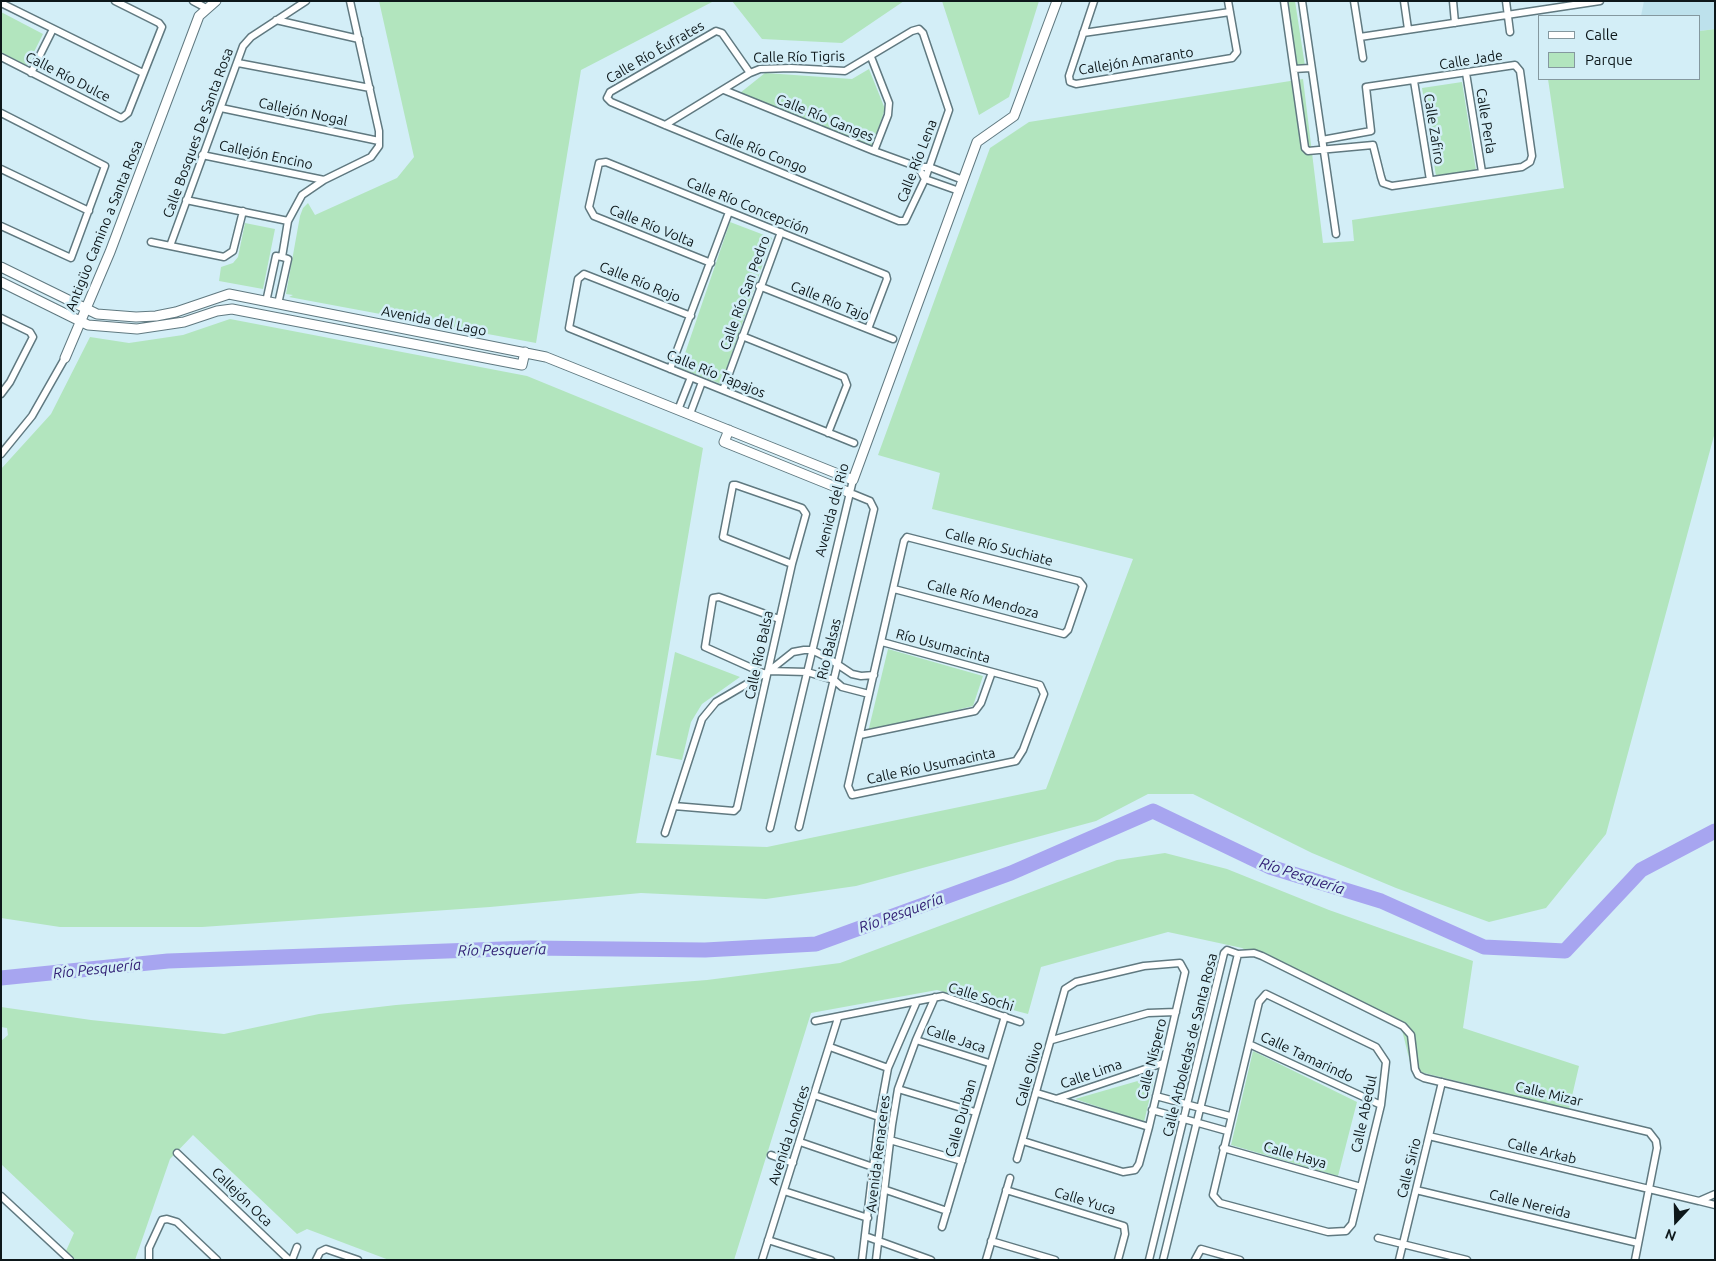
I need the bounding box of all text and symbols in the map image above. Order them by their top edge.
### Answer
legend [1538,15,1701,80]
street label: Calle Río Éufrates [603,17,707,87]
text: Calle [1585,26,1618,43]
street label: Callejón Amaranto [1077,44,1195,78]
street label: Calle Bosques De Santa Rosa [159,46,237,220]
street label: Calle Jade [1438,47,1504,73]
street label: Calle Río Dulce [23,48,113,106]
street label: Calle Río Tigris [753,48,845,66]
text: Parque [1585,51,1633,68]
street label: Calle Perla [1473,87,1499,155]
street label: Calle Río Ganges [774,91,876,145]
street label: Calle Zafiro [1420,92,1448,166]
street label: Callejón Nogal [257,94,349,130]
street label: Calle Río Lena [893,117,941,205]
street label: Calle Río Congo [712,125,810,177]
street label: Callejón Encino [218,137,314,173]
street label: Antigüo Camino a Santa Rosa [62,138,146,314]
street label: Calle Río Concepción [684,174,812,238]
street label: Calle Río Volta [607,201,697,251]
street label: Calle Río San Pedro [716,233,774,353]
street label: Calle Río Rojo [597,258,683,306]
street label: Calle Río Tajo [788,278,872,324]
street label: Avenida del Lago [380,303,488,339]
street label: Calle Río Tapajos [664,347,768,401]
street label: Avenida del Rio [811,461,853,559]
street label: Calle Río Suchiate [943,524,1055,570]
street label: Calle Río Mendoza [925,576,1041,622]
street label: Calle Río Balsa [741,609,777,701]
street label: Rio Balsas [813,617,845,681]
street label: Río Usumacinta [894,625,992,667]
street label: Calle Río Usumacinta [865,744,997,788]
water label: Río Pesquería [1257,854,1347,898]
water label: Río Pesquería [856,889,946,937]
water label: Río Pesquería [458,940,546,960]
street label: Calle Arboledas de Santa Rosa [1159,951,1221,1139]
water label: Río Pesquería [52,955,142,983]
street label: Calle Sochi [946,979,1016,1015]
street label: Calle Níspero [1134,1017,1170,1101]
street label: Calle Jaca [924,1021,988,1057]
street label: Calle Tamarindo [1258,1028,1356,1086]
street label: Calle Olivo [1012,1040,1046,1108]
street label: Calle Lima [1058,1056,1124,1092]
street label: Calle Abedul [1348,1074,1380,1154]
street label: Calle Durban [942,1077,980,1159]
street label: Calle Mizar [1514,1078,1584,1110]
street label: Avenida Londres [765,1083,813,1187]
street label: Avenida Renaceres [862,1094,894,1214]
street label: Calle Arkab [1506,1134,1578,1168]
street label: Calle Sirio [1393,1136,1425,1200]
street label: Calle Haya [1261,1138,1329,1172]
street label: Callejón Oca [208,1164,276,1230]
street label: Calle Yuca [1052,1184,1118,1218]
street label: Calle Nereida [1487,1186,1573,1222]
north arrow [1651,1196,1701,1246]
text: N [1663,1226,1678,1244]

